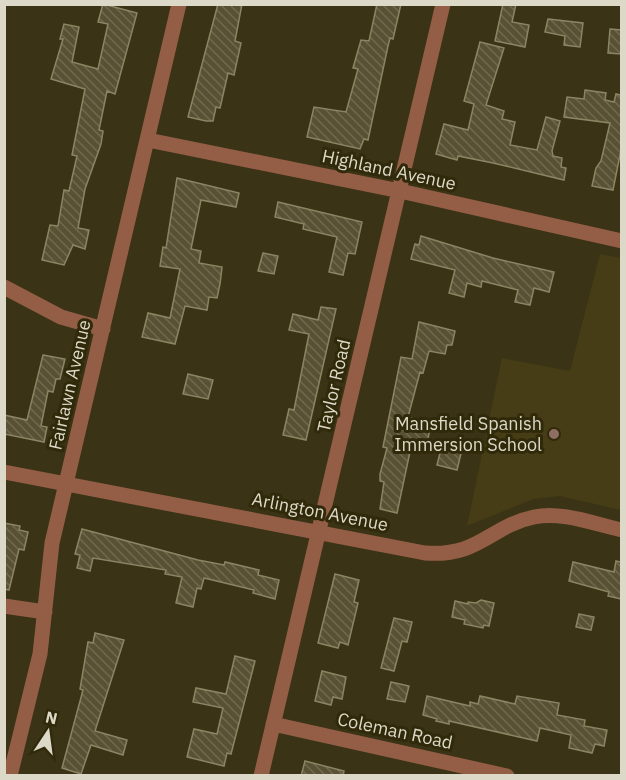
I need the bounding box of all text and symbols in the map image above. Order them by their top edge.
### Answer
street label: Highland Avenue [320,144,458,195]
street label: Fairlawn Avenue [43,317,96,452]
street label: Taylor Road [312,337,355,435]
place label: Mansfield Spanish Immersion School [394,412,542,456]
marker: Mansfield Spanish Immersion School [547,427,561,441]
street label: Arlington Avenue [250,487,390,536]
north arrow [18,702,78,762]
text: N [43,706,59,728]
street label: Coleman Road [335,707,455,754]

